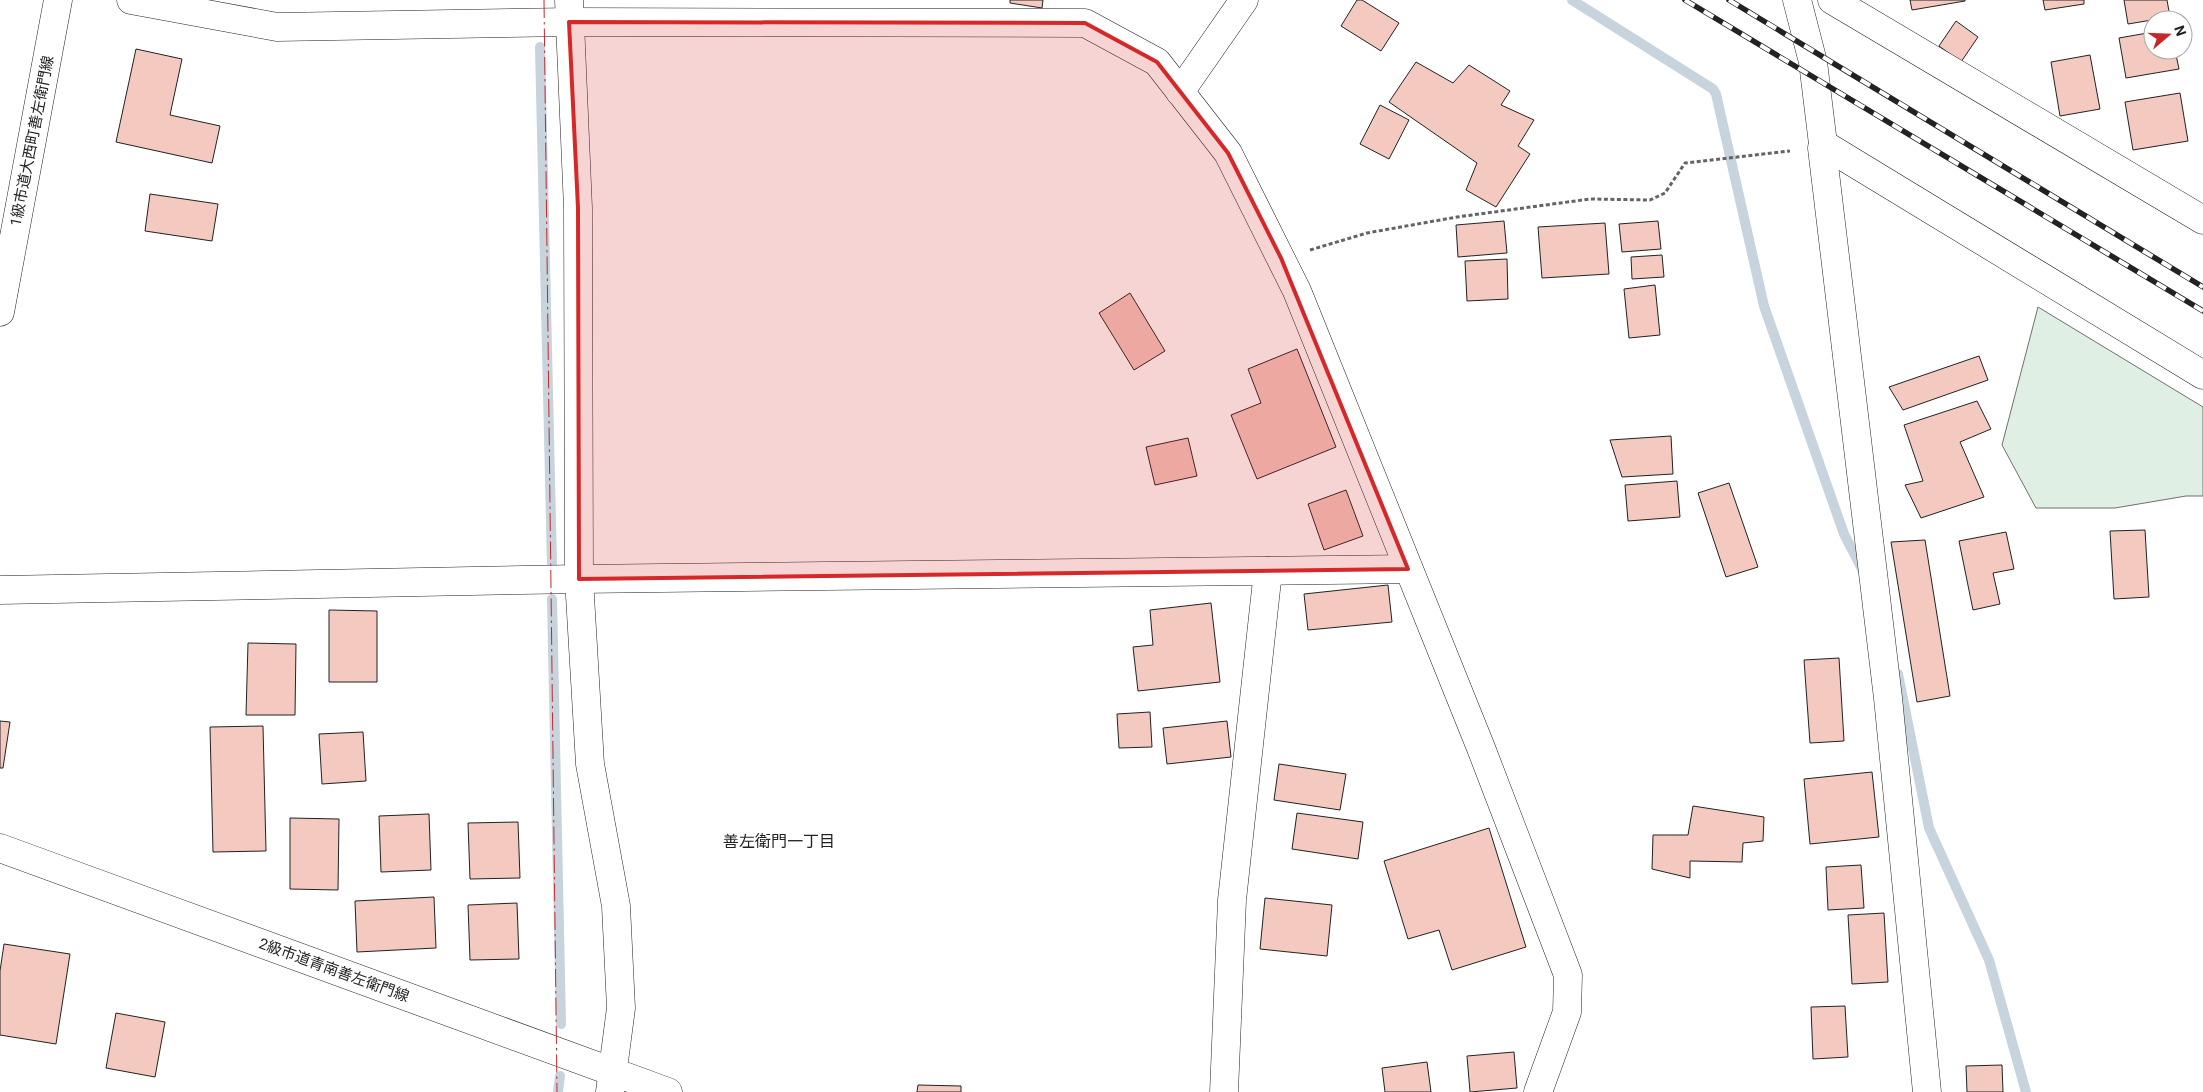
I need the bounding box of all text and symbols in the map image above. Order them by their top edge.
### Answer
north arrow [2143,10,2193,60]
text: N [2171,23,2189,38]
street label: 1級市道大西町善左衛門線 [7,54,57,228]
district label: 善左衛門一丁目 [723,832,835,851]
street label: 2級市道青南善左衛門線 [256,934,412,1006]

